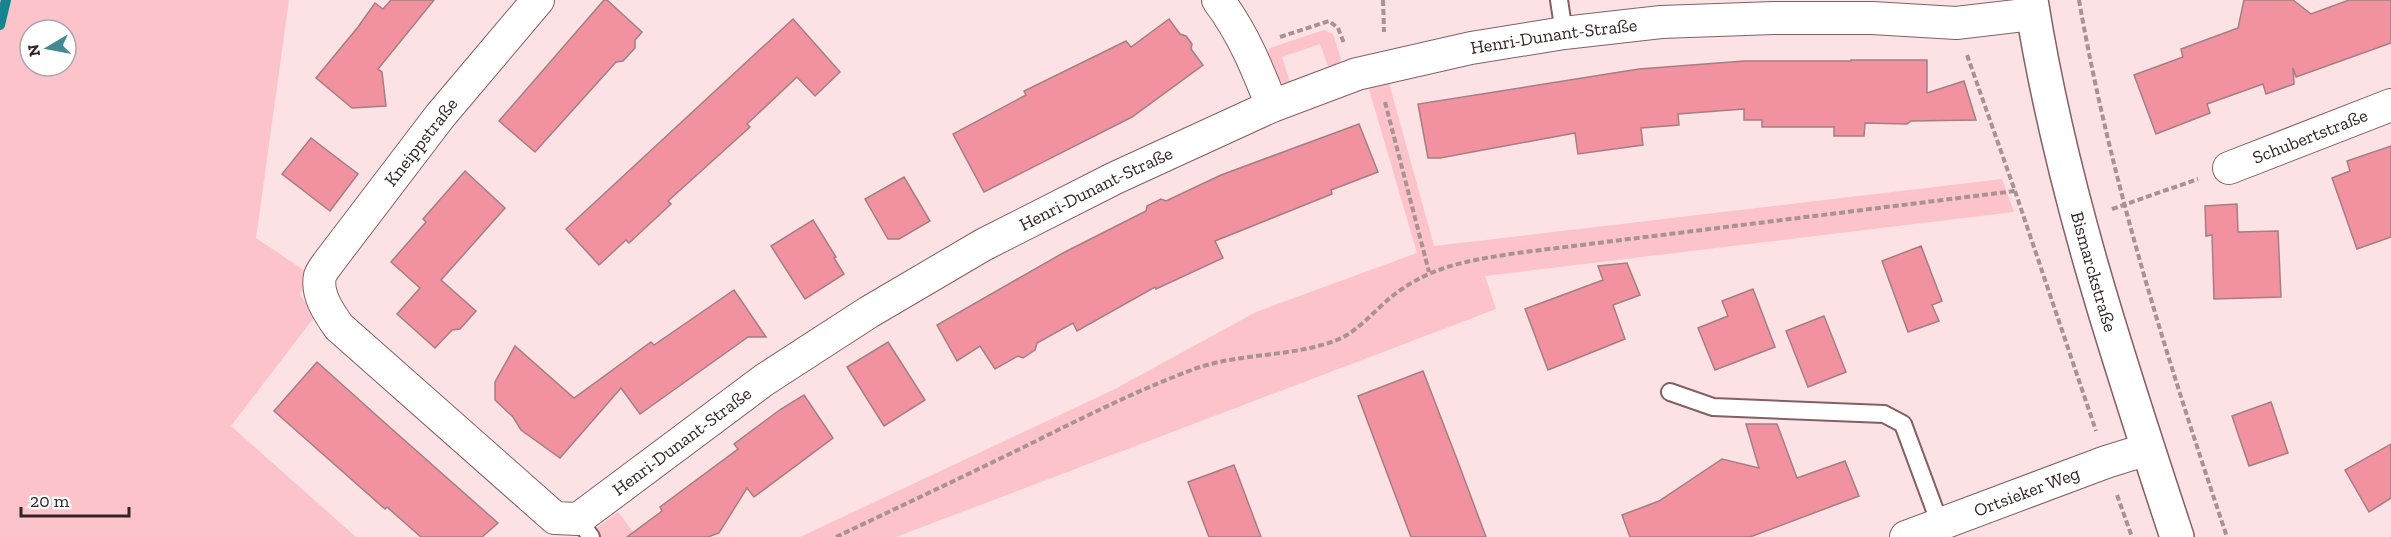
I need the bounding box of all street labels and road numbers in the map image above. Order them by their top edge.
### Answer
street label: Henri-Dunant-Straße [1469,14,1638,59]
street label: Kneippstraße [380,93,462,191]
street label: Schubertstraße [2249,104,2371,169]
street label: Henri-Dunant-Straße [1016,142,1176,236]
street label: Bismarckstraße [2066,209,2121,335]
street label: Henri-Dunant-Straße [608,382,756,500]
street label: Ortsieker Weg [1971,462,2083,522]

